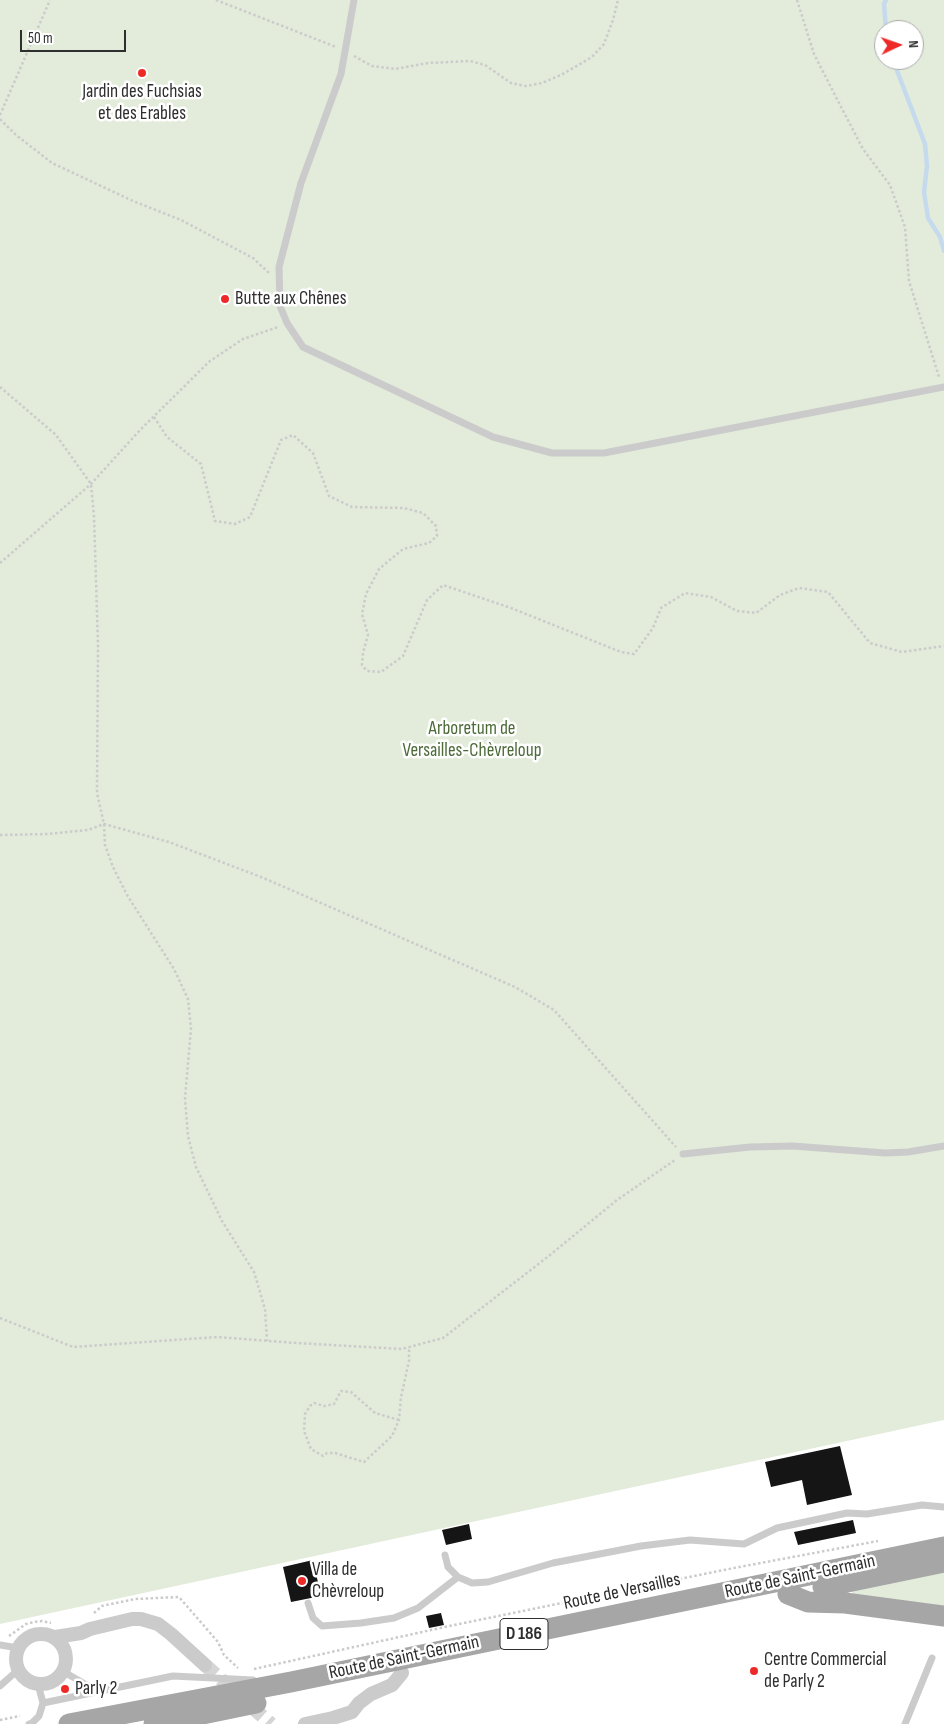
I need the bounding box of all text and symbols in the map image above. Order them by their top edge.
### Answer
scale bar [22,20,129,52]
north arrow [874,20,924,70]
text: 50 m [28,29,53,48]
text: N [905,40,922,48]
marker: Jardin des Fuchsias et des Erables [136,67,148,79]
place label: Jardin des Fuchsias et des Erables [82,81,202,125]
place label: Butte aux Chênes [235,288,346,310]
marker: Butte aux Chênes [219,293,231,305]
park label: Arboretum de Versailles-Chèvreloup [402,718,542,762]
street label: Route de Saint-Germain [723,1550,877,1604]
place label: Villa de Chèvreloup [312,1559,384,1603]
street label: Route de Versailles [561,1568,683,1616]
marker: Villa de Chèvreloup [296,1575,308,1587]
road number: D 186 [500,1618,548,1650]
street label: Route de Saint-Germain [327,1631,481,1685]
place label: Centre Commercial de Parly 2 [764,1649,887,1693]
marker: Centre Commercial de Parly 2 [748,1665,760,1677]
place label: Parly 2 [75,1678,117,1700]
marker: Parly 2 [59,1683,71,1695]

